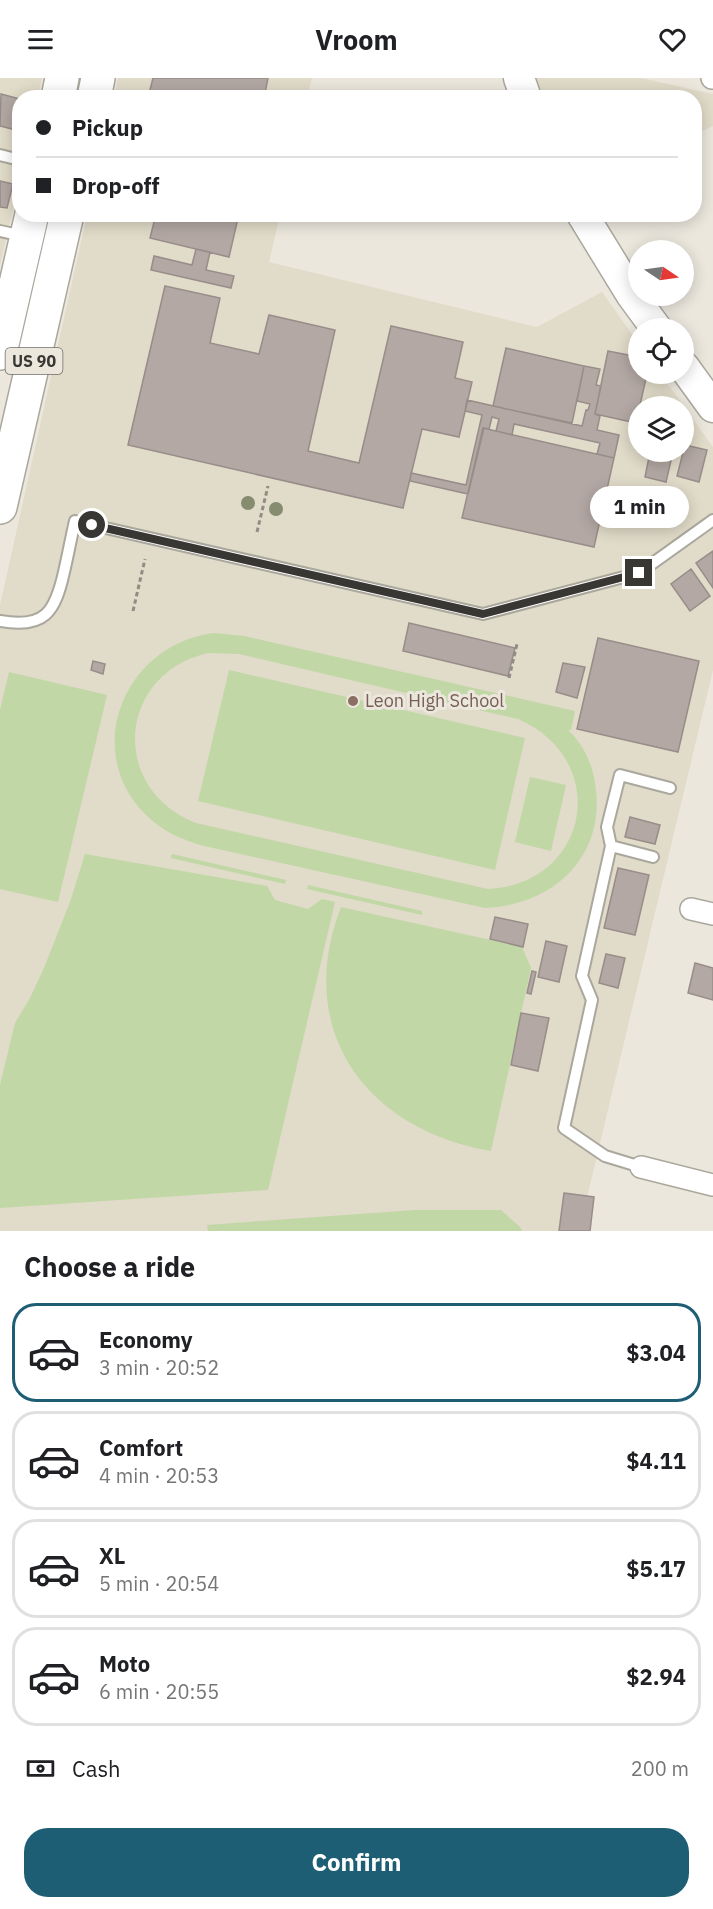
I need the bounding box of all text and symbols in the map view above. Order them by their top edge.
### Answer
text: Vroom [315,22,398,57]
icon: menu [24,23,57,56]
icon: heart [656,23,689,56]
text: Pickup [72,113,143,142]
text: Drop-off [72,171,159,200]
north arrow [628,240,694,306]
map controls [628,240,694,462]
button: locate [628,318,694,384]
road number: US 90 [6,348,63,374]
button: layers [628,396,694,462]
callout: 1 min [590,486,688,528]
text: 1 min [613,493,666,520]
route start [78,511,105,538]
route end [625,559,652,586]
place label: Leon High School [365,689,504,712]
marker: Leon High School [346,694,360,708]
text: Choose a ride [24,1249,195,1284]
text: Economy [99,1325,193,1354]
icon: car [27,1326,81,1380]
text: $3.04 [626,1338,686,1367]
text: 3 min · 20:52 [99,1354,219,1381]
text: Comfort [99,1433,183,1462]
icon: car [27,1434,81,1488]
text: $4.11 [626,1446,686,1475]
text: 4 min · 20:53 [99,1462,219,1489]
text: XL [99,1541,125,1570]
icon: car [27,1542,81,1596]
text: $5.17 [626,1554,686,1583]
text: 5 min · 20:54 [99,1570,219,1597]
text: Moto [99,1649,150,1678]
icon: car [27,1650,81,1704]
text: $2.94 [626,1662,686,1691]
text: 6 min · 20:55 [99,1678,219,1705]
icon: cash [24,1752,57,1785]
text: Cash [72,1754,121,1783]
text: 200 m [631,1755,689,1782]
button: Confirm [24,1828,689,1897]

